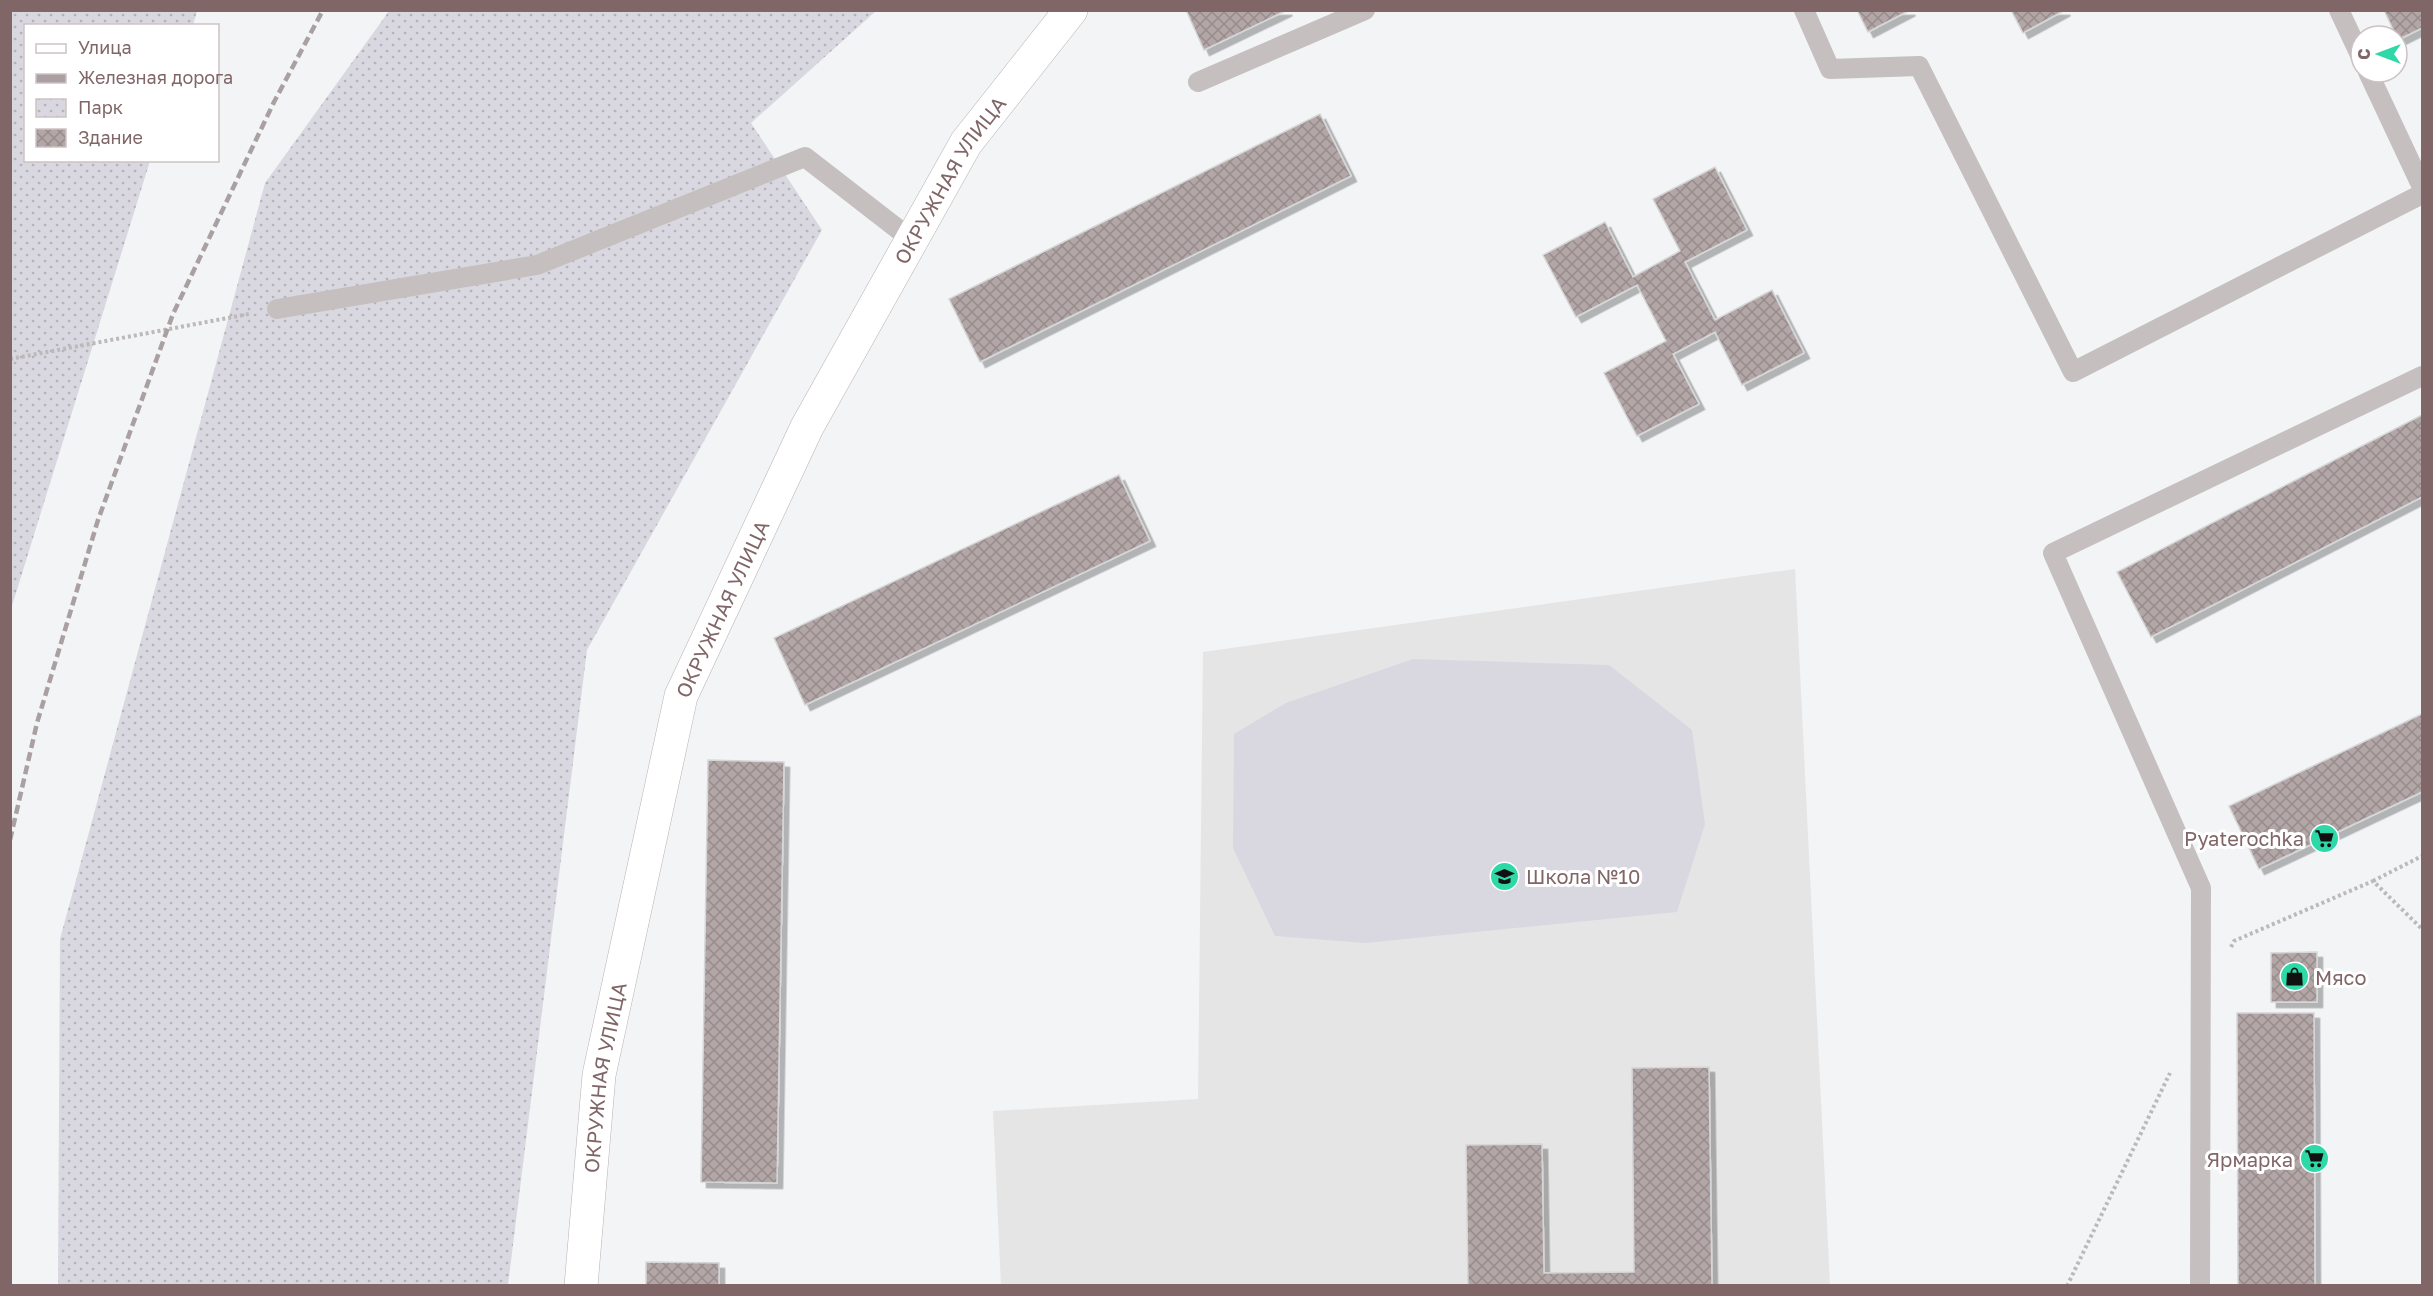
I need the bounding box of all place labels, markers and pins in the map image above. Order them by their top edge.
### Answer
supermarket icon: Pyaterochka [2309,822,2341,854]
place label: Pyaterochka [2184,826,2304,850]
school or university icon: Школа №10 [1489,860,1521,892]
place label: Школа №10 [1526,864,1640,888]
shop icon: Мясо [2278,961,2310,993]
place label: Мясо [2315,965,2367,989]
supermarket icon: Ярмарка [2298,1143,2330,1175]
place label: Ярмарка [2206,1147,2293,1171]

